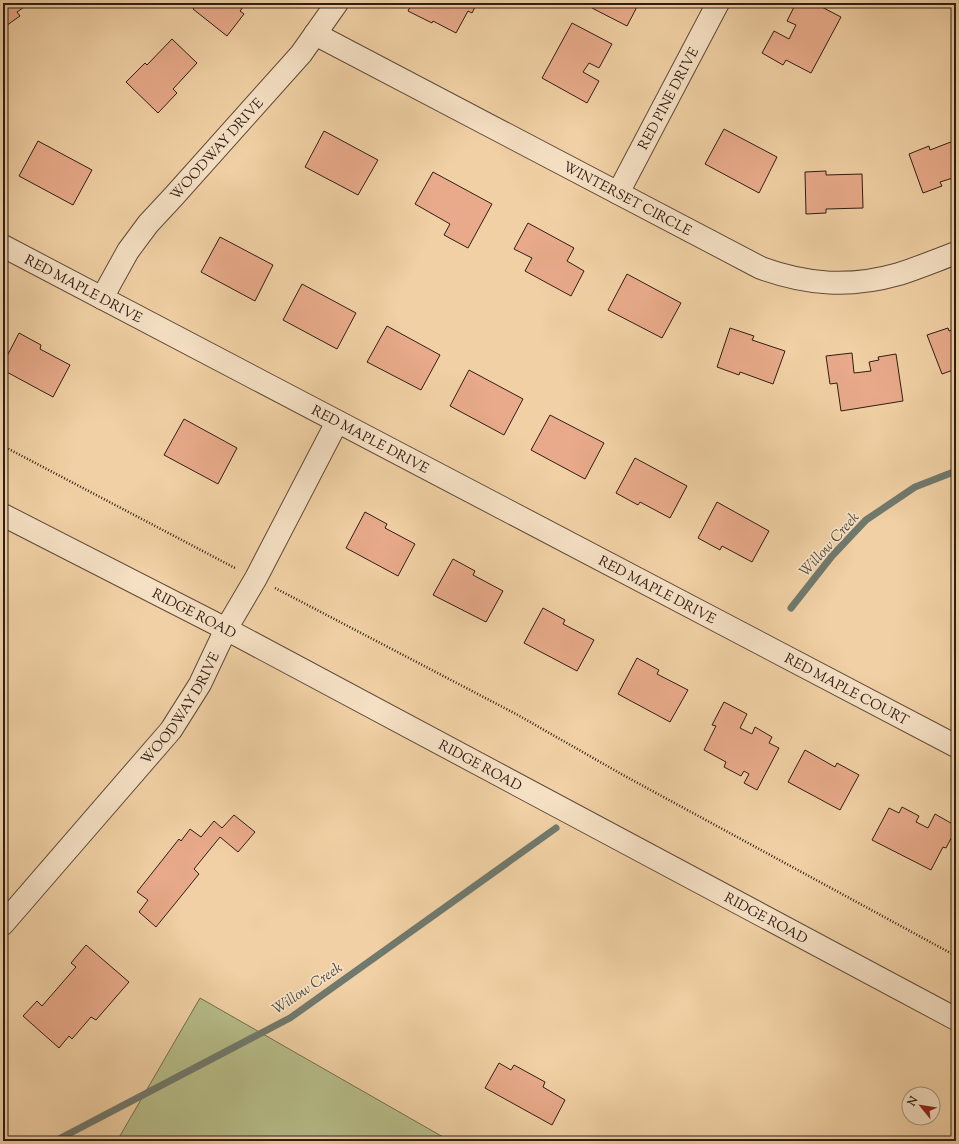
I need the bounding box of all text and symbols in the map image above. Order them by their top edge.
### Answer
street label: RED PINE DRIVE [634,44,705,154]
street label: WOODWAY DRIVE [167,94,269,206]
street label: WINTERSET CIRCLE [559,158,695,242]
street label: RED MAPLE DRIVE [20,251,145,329]
street label: RED MAPLE DRIVE [307,401,432,480]
water label: Willow Creek [795,508,865,582]
street label: RED MAPLE DRIVE [594,552,719,630]
street label: RIDGE ROAD [148,585,239,645]
street label: WOODWAY DRIVE [137,649,226,770]
street label: RED MAPLE COURT [780,650,912,732]
street label: RIDGE ROAD [434,736,525,797]
street label: RIDGE ROAD [720,889,811,950]
water label: Willow Creek [269,958,347,1020]
north arrow [901,1086,941,1126]
text: N [904,1094,922,1110]

